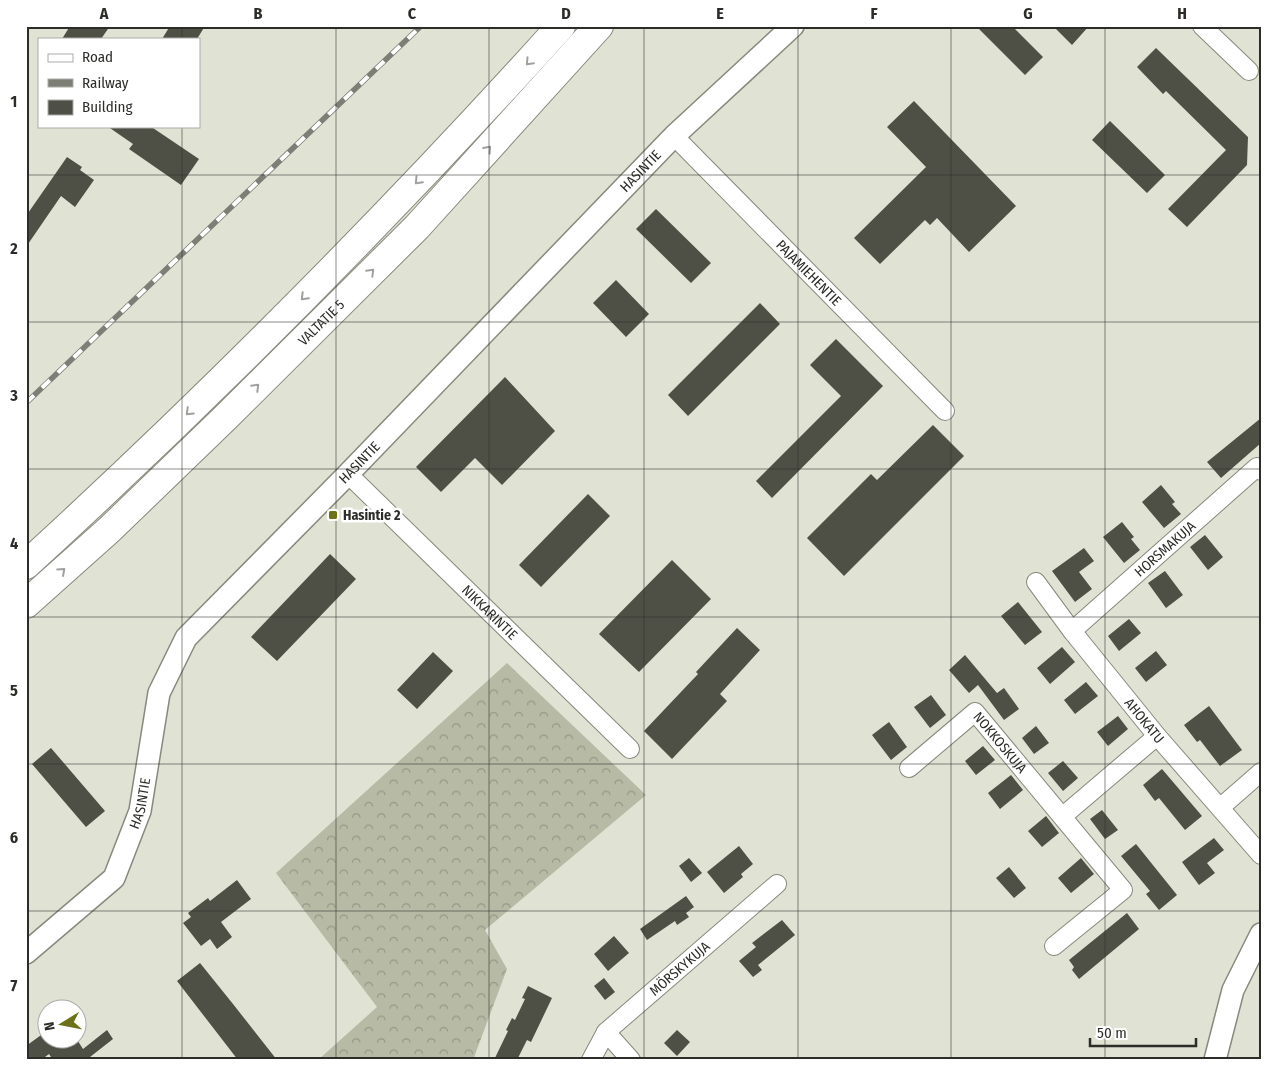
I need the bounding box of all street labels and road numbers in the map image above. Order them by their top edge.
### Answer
street label: HASINTIE [616,146,665,195]
street label: PAJAMIEHENTIE [773,236,845,309]
street label: VALTATIE 5 [294,296,348,349]
street label: HASINTIE [335,438,384,487]
street label: HORSMAKUJA [1131,517,1199,580]
street label: NIKKARINTIE [458,581,521,643]
street label: AHOKATU [1121,694,1168,747]
street label: NOKKOSKUJA [970,708,1031,777]
street label: HASINTIE [125,776,154,831]
street label: MÖRSKYKUJA [646,937,714,999]

